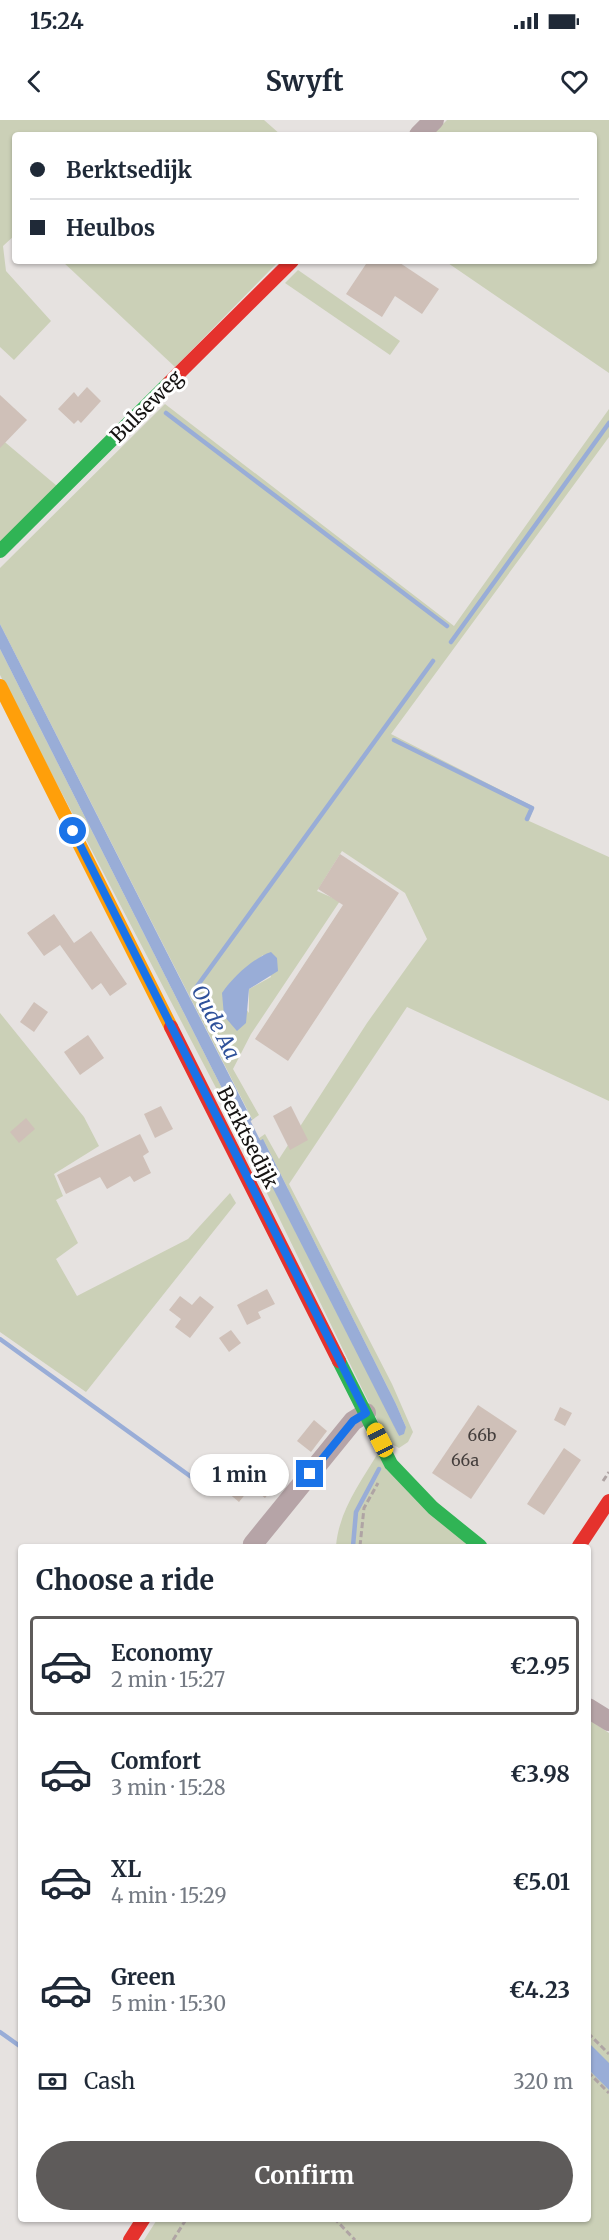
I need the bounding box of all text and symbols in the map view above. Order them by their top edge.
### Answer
text: 15:24 [30,7,84,35]
text: Swyft [265,64,344,98]
icon: back [18,65,51,98]
icon: heart [558,65,591,98]
text: Berktsedijk [66,156,192,184]
text: Heulbos [66,214,155,242]
street label: Bulseweg [105,365,187,447]
route start [59,817,86,844]
water label: Oude Aa [186,980,246,1064]
street label: Berktsedijk [212,1082,284,1192]
car [364,1420,396,1460]
house number: 66b [468,1425,497,1445]
house number: 66a [451,1450,480,1470]
callout: 1 min [190,1453,289,1495]
route end [296,1460,323,1487]
text: 1 min [212,1462,267,1487]
text: Choose a ride [36,1563,214,1597]
icon: car [39,1639,93,1693]
text: Economy [111,1639,212,1667]
text: €2.95 [510,1652,570,1680]
text: 2 min · 15:27 [111,1667,225,1692]
icon: car [39,1747,93,1801]
text: Comfort [111,1747,201,1775]
text: €3.98 [510,1760,570,1788]
text: 3 min · 15:28 [111,1775,226,1800]
icon: car [39,1855,93,1909]
text: XL [111,1855,141,1883]
text: €5.01 [513,1868,570,1896]
text: 4 min · 15:29 [111,1883,227,1908]
icon: car [39,1963,93,2017]
text: Green [111,1963,175,1991]
text: €4.23 [509,1976,570,2004]
text: 5 min · 15:30 [111,1991,226,2016]
icon: cash [36,2065,69,2098]
text: Cash [84,2067,135,2095]
text: 320 m [513,2069,573,2094]
button: Confirm [36,2141,573,2210]

